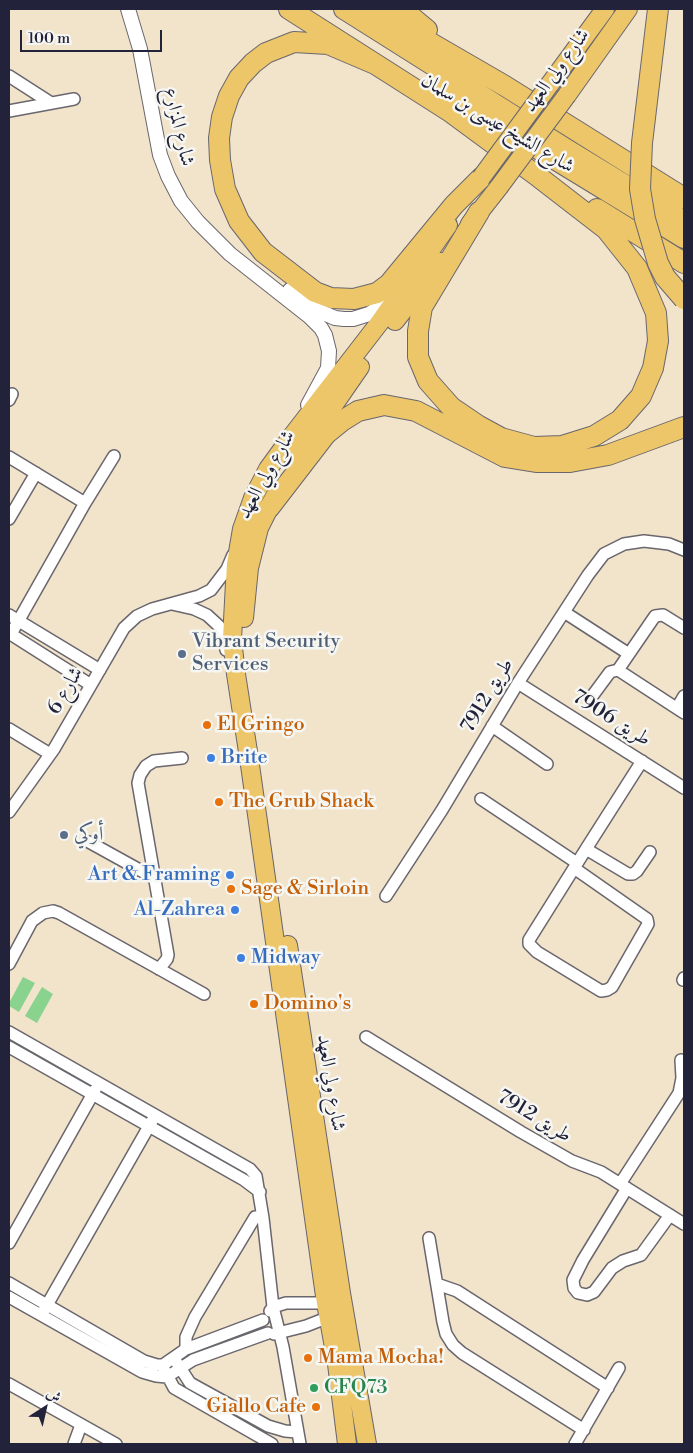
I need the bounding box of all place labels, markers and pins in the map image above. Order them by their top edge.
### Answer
place label: Vibrant Security Services [192,630,340,677]
marker: Vibrant Security Services [176,648,188,660]
place label: El Gringo [217,713,305,737]
marker: El Gringo [201,719,213,731]
place label: Brite [221,746,267,770]
marker: Brite [205,752,217,764]
place label: The Grub Shack [229,790,374,814]
marker: The Grub Shack [213,796,225,808]
place label: أوكي [74,823,103,847]
marker: أوكي [58,829,70,841]
place label: Art & Framing [88,863,220,887]
marker: Art & Framing [224,869,236,881]
place label: Sage & Sirloin [241,877,369,901]
marker: Sage & Sirloin [225,883,237,895]
place label: Al-Zahrea [134,898,225,922]
marker: Al-Zahrea [229,904,241,916]
place label: Midway [251,946,320,970]
marker: Midway [235,952,247,964]
place label: Domino's [264,992,351,1016]
marker: Domino's [248,998,260,1010]
place label: Mama Mocha! [318,1346,444,1370]
marker: Mama Mocha! [302,1352,314,1364]
place label: CFQ73 [324,1376,387,1400]
marker: CFQ73 [308,1382,320,1394]
place label: Giallo Cafe [207,1395,306,1419]
marker: Giallo Cafe [310,1401,322,1413]

